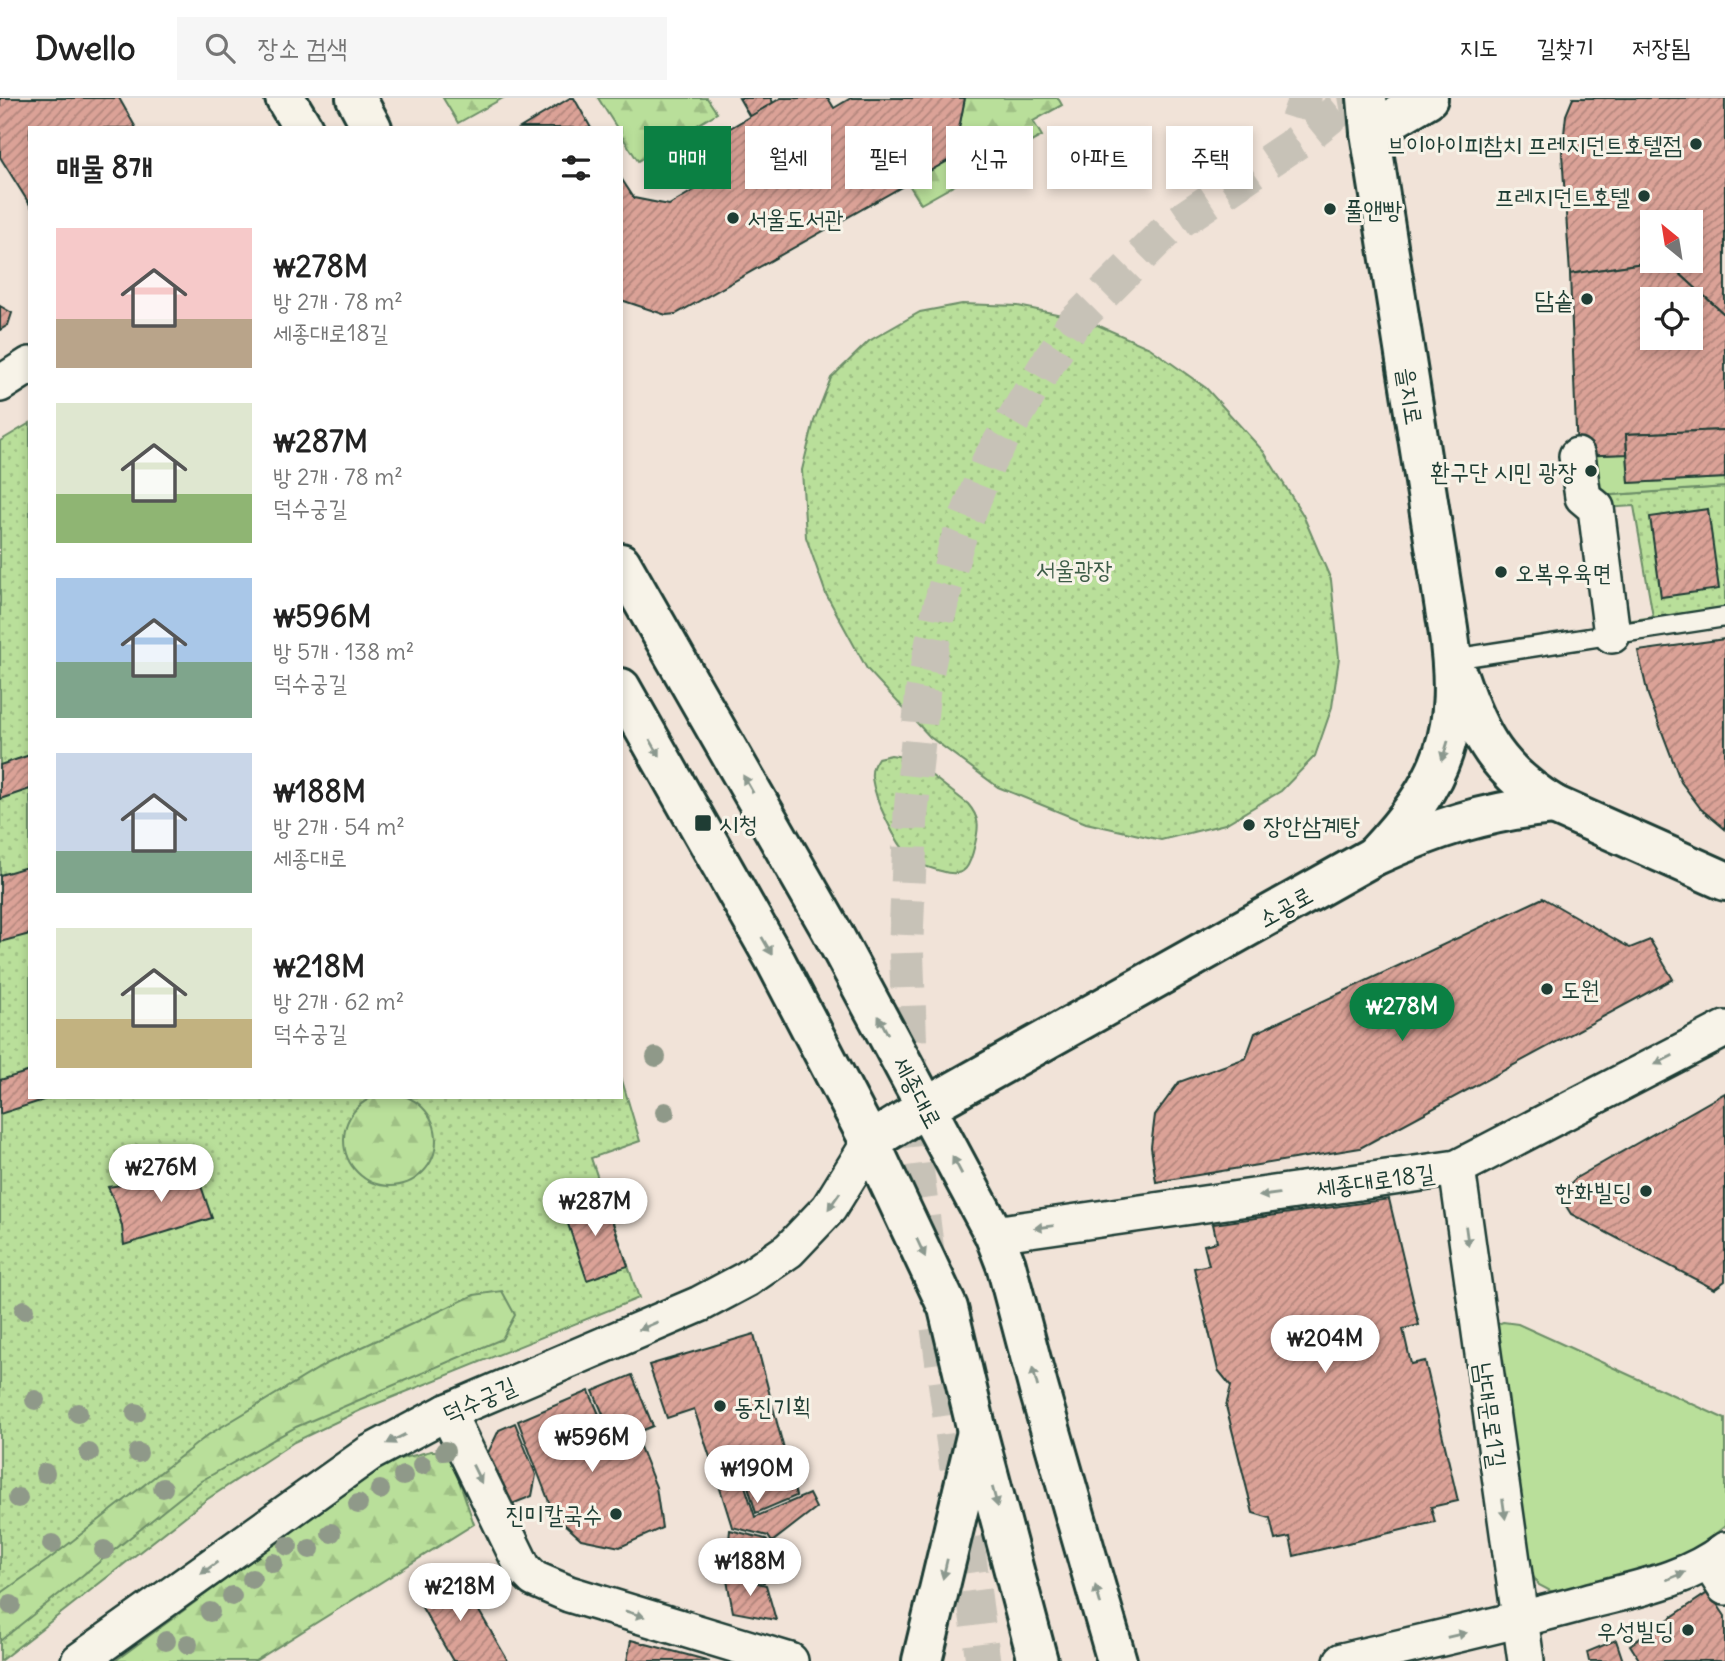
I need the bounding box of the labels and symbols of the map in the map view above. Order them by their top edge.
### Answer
place label: 브이아이피참치 프레지던트호텔점 [1387,129,1682,159]
marker: 브이아이피참치 프레지던트호텔점 [1688,136,1704,152]
place label: 프레지던트호텔 [1495,181,1630,211]
marker: 프레지던트호텔 [1636,188,1652,204]
place label: 풀앤빵 [1344,194,1402,224]
marker: 풀앤빵 [1322,201,1338,217]
place label: 서울도서관 [747,203,844,233]
marker: 서울도서관 [725,210,741,226]
north arrow [1640,210,1703,273]
place label: 담솥 [1534,284,1573,314]
marker: 담솥 [1579,291,1595,307]
street label: 을지로 [1392,365,1430,427]
place label: 환구단 시민 광장 [1430,456,1577,486]
marker: 환구단 시민 광장 [1583,463,1599,479]
park label: 서울광장 [1035,554,1113,584]
place label: 오복우육면 [1515,557,1612,587]
marker: 오복우육면 [1493,564,1509,580]
one-way arrow [649,738,661,757]
one-way arrow [1439,741,1449,762]
one-way arrow [742,774,754,793]
place label: 시청 [719,808,758,838]
place label: 장안삼계탕 [1263,810,1360,840]
marker: 시청 [693,813,713,833]
marker: 장안삼계탕 [1241,817,1257,833]
street label: 소공로 [1252,879,1318,933]
one-way arrow [761,936,773,955]
place label: 도원 [1561,974,1600,1004]
marker: 도원 [1539,981,1555,997]
pin: ₩278M [1353,984,1451,1043]
one-way arrow [877,1015,888,1035]
street label: 세종대로 [887,1051,949,1133]
one-way arrow [1655,1054,1674,1066]
pin: ₩276M [112,1144,210,1204]
one-way arrow [951,1155,962,1175]
street label: 세종대로18길 [1314,1157,1436,1203]
place label: 한화빌딩 [1555,1176,1632,1206]
pin: ₩287M [546,1178,644,1238]
marker: 한화빌딩 [1638,1183,1654,1199]
one-way arrow [1258,1190,1280,1201]
one-way arrow [827,1192,841,1210]
one-way arrow [1033,1221,1055,1232]
one-way arrow [1461,1225,1472,1247]
one-way arrow [915,1238,927,1258]
pin: ₩204M [1276,1316,1374,1375]
one-way arrow [638,1321,659,1332]
street label: 남대문로1길 [1469,1360,1513,1470]
one-way arrow [1029,1366,1040,1388]
street label: 덕수궁길 [438,1370,520,1428]
place label: 동진기획 [734,1391,811,1421]
marker: 동진기획 [712,1398,728,1414]
pin: ₩596M [543,1414,641,1474]
one-way arrow [386,1433,406,1445]
pin: ₩190M [708,1446,806,1505]
one-way arrow [472,1464,483,1484]
one-way arrow [990,1486,1001,1508]
place label: 진미칼국수 [505,1499,602,1529]
one-way arrow [1499,1499,1510,1521]
marker: 진미칼국수 [608,1506,624,1522]
pin: ₩188M [701,1538,799,1598]
one-way arrow [939,1558,950,1580]
one-way arrow [200,1561,218,1575]
pin: ₩218M [411,1564,509,1623]
one-way arrow [1666,1571,1687,1582]
one-way arrow [1093,1585,1103,1606]
one-way arrow [625,1610,646,1620]
place label: 우성빌딩 [1597,1615,1674,1645]
marker: 우성빌딩 [1680,1622,1696,1638]
one-way arrow [1446,1629,1468,1640]

